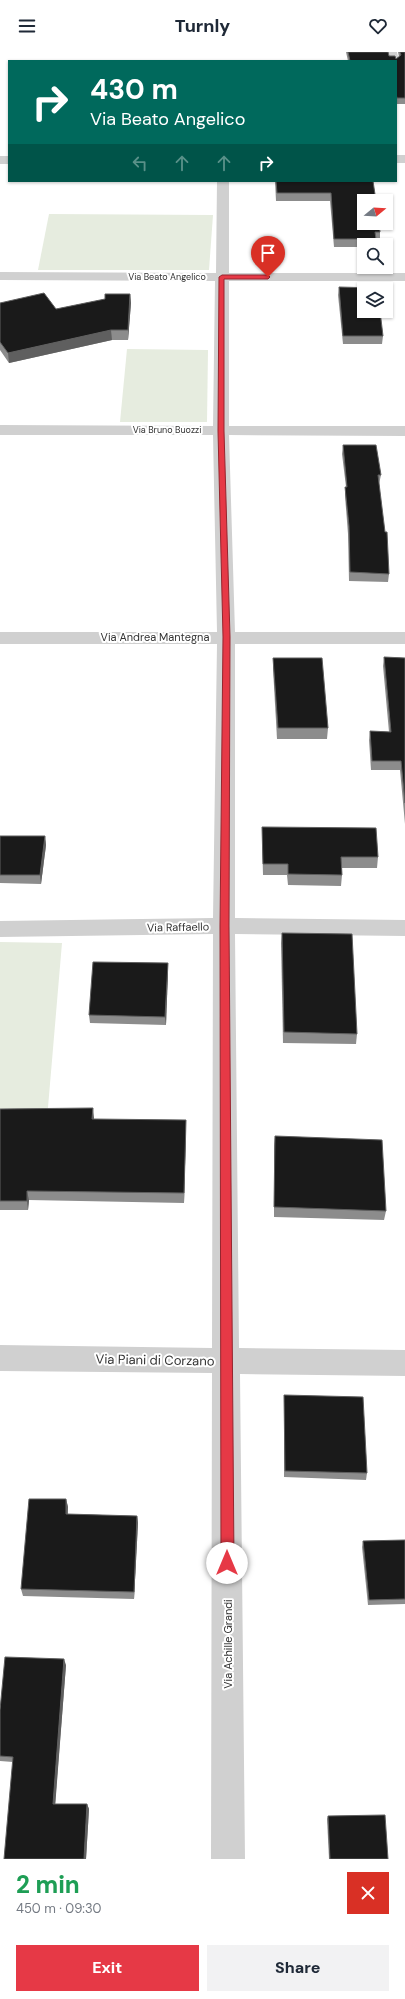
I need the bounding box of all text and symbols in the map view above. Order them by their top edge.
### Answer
text: Turnly [175,14,230,38]
icon: menu [16,15,38,37]
icon: heart [367,15,389,37]
text: 430 m [90,71,178,108]
icon: right [24,76,76,128]
text: Via Beato Angelico [90,107,245,131]
icon: left [129,152,151,174]
icon: ahead [171,152,193,174]
icon: ahead [213,152,235,174]
icon: right [255,152,277,174]
north arrow [357,194,393,230]
map controls [357,194,393,318]
pin [251,236,285,277]
button: search [357,238,393,274]
icon: arrive [257,242,279,264]
street label: Via Beato Angelico [128,271,206,283]
button: layers [357,282,393,318]
street label: Via Bruno Buozzi [133,424,201,436]
street label: Via Andrea Mantegna [101,630,209,644]
street label: Via Raffaello [147,919,209,935]
street label: Via Piani di Corzano [95,1350,215,1370]
position arrow [206,1542,248,1584]
street label: Via Achille Grandi [221,1599,235,1689]
text: 2 min [16,1869,80,1900]
button: close [347,1872,389,1914]
text: 450 m · 09:30 [16,1900,102,1917]
button: Exit [16,1945,199,1991]
button: Share [207,1945,389,1991]

